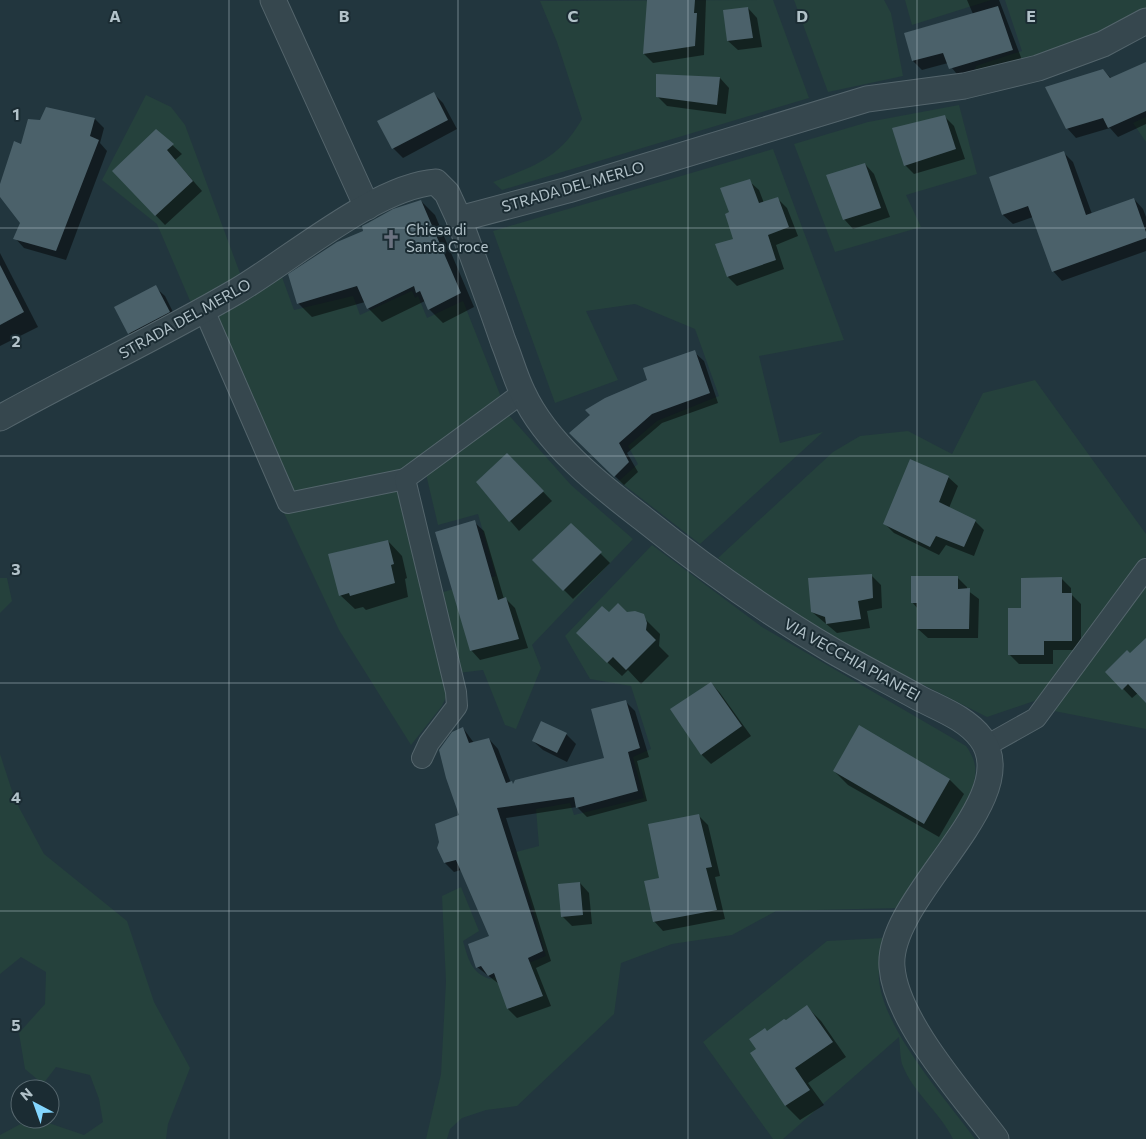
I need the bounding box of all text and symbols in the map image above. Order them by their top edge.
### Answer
text: A [109,6,121,25]
text: B [339,6,350,25]
text: C [568,6,579,25]
text: D [796,6,808,25]
text: E [1026,6,1036,25]
text: 1 [12,104,20,123]
street label: STRADA DEL MERLO [499,157,646,215]
place label: Chiesa di Santa Croce [406,220,488,255]
church icon: Chiesa di Santa Croce [380,228,402,250]
street label: STRADA DEL MERLO [116,274,253,362]
text: 2 [11,331,21,350]
text: 3 [11,559,21,578]
street label: VIA VECCHIA PIANFEI [781,614,924,704]
text: 4 [11,787,21,806]
text: 5 [11,1015,21,1034]
north arrow [10,1079,60,1129]
text: N [17,1084,36,1104]

